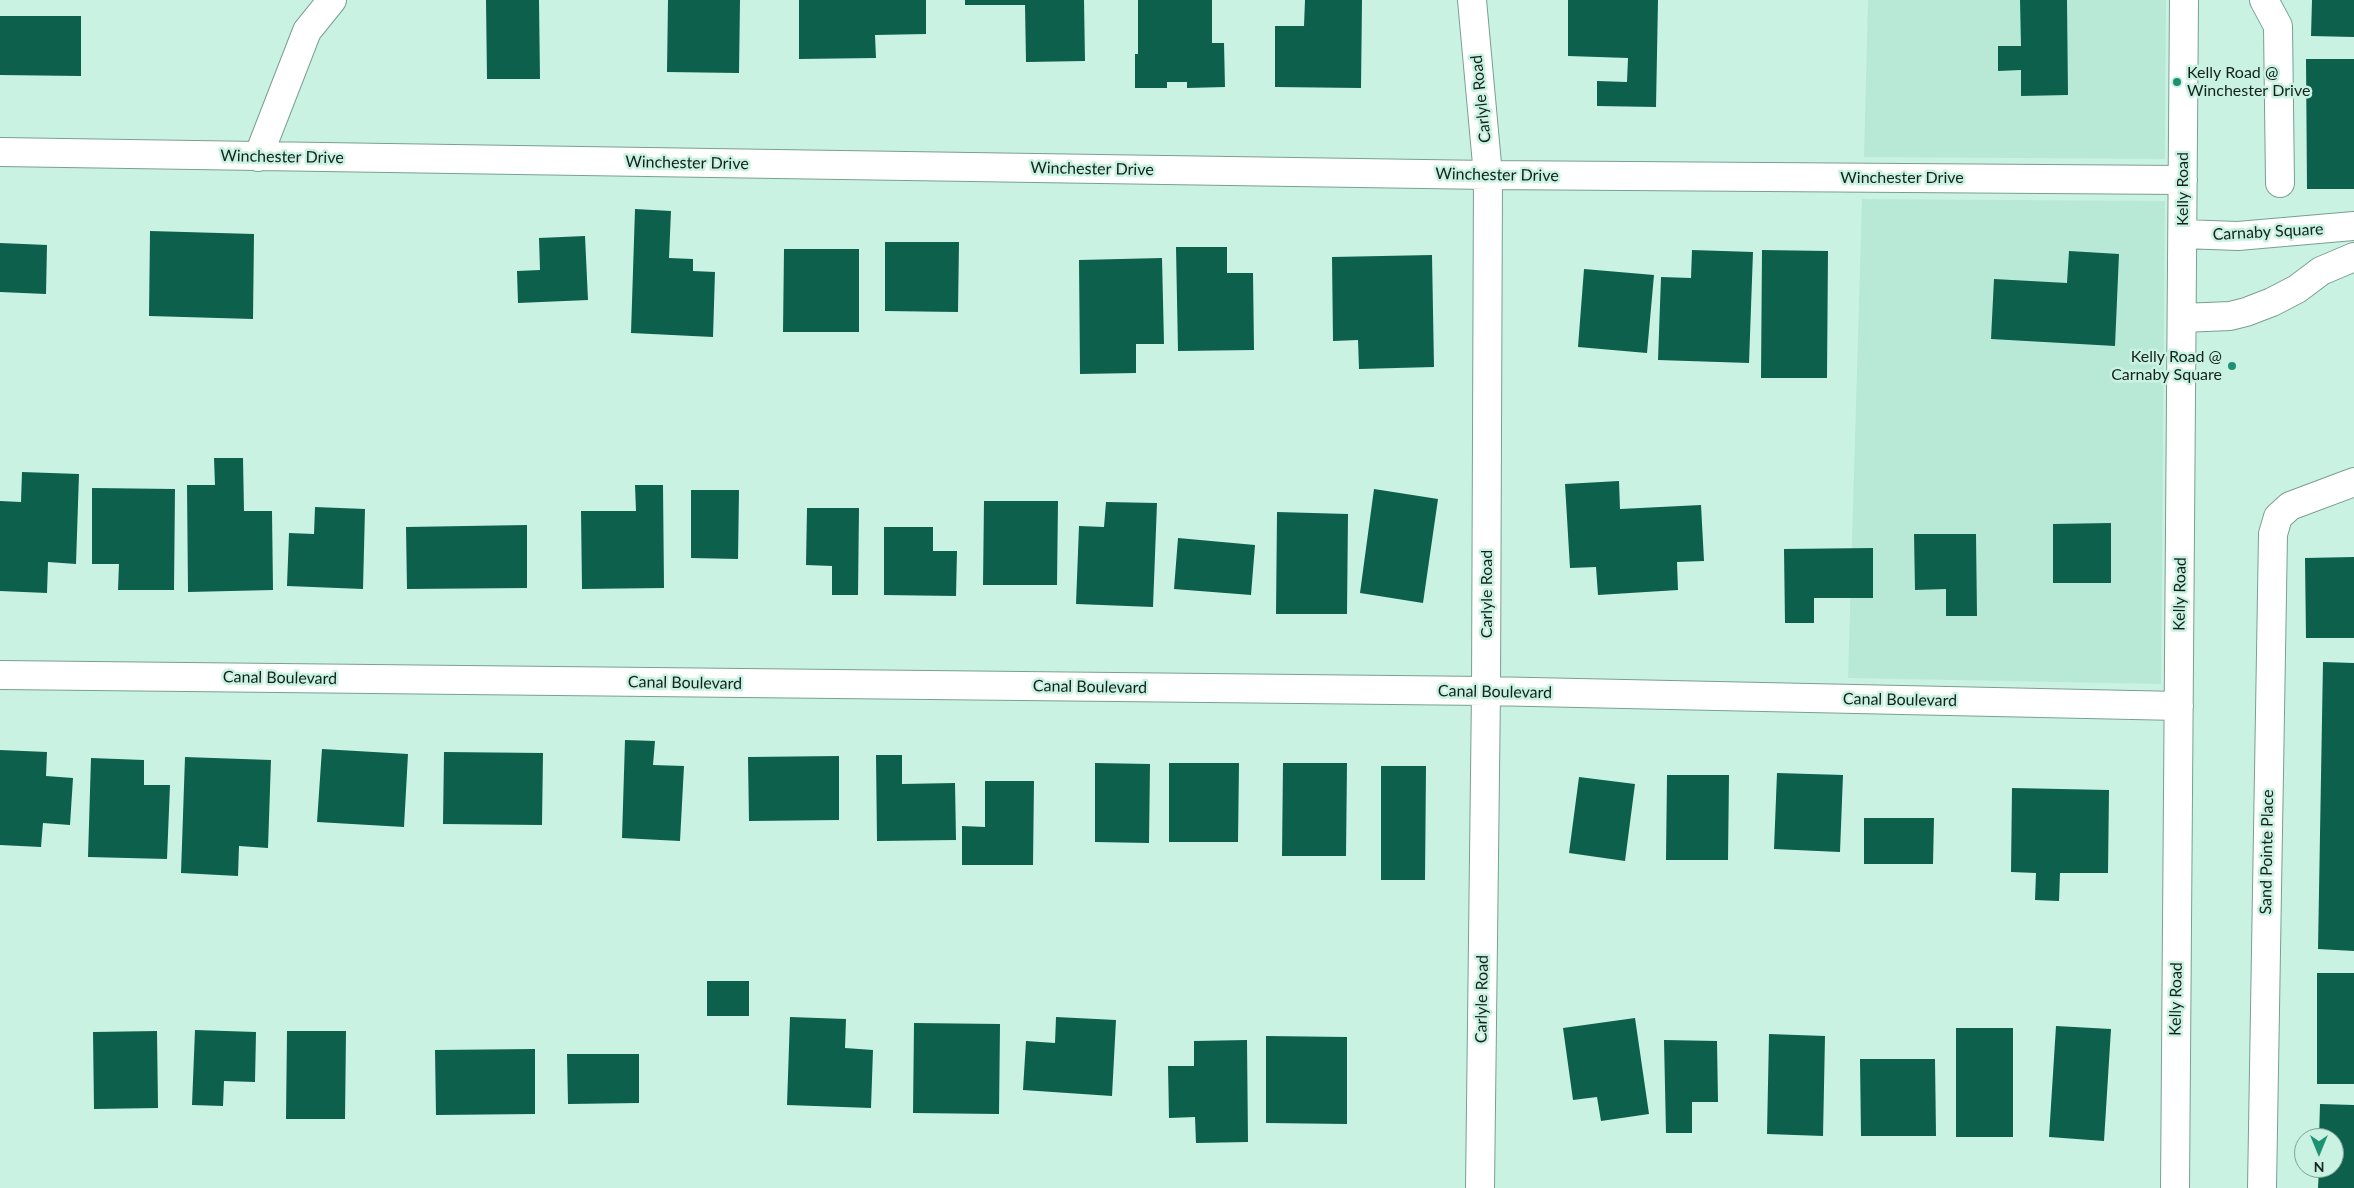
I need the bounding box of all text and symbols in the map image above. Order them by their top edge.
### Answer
street label: Carlyle Road [1467,54,1495,144]
place label: Kelly Road @ Winchester Drive [2187,63,2310,101]
marker: Kelly Road @ Winchester Drive [2171,76,2183,88]
street label: Winchester Drive [220,146,344,168]
street label: Winchester Drive [625,152,749,174]
street label: Kelly Road [2173,152,2193,226]
street label: Winchester Drive [1030,158,1154,180]
street label: Winchester Drive [1435,164,1559,186]
street label: Winchester Drive [1840,168,1964,188]
street label: Carnaby Square [2212,220,2324,244]
place label: Kelly Road @ Carnaby Square [2111,347,2222,385]
marker: Kelly Road @ Carnaby Square [2226,360,2238,372]
street label: Carlyle Road [1477,550,1497,638]
street label: Kelly Road [2170,557,2190,631]
street label: Canal Boulevard [223,667,337,689]
street label: Canal Boulevard [628,672,742,694]
street label: Canal Boulevard [1033,676,1147,698]
street label: Canal Boulevard [1438,681,1552,703]
street label: Canal Boulevard [1843,689,1957,711]
street label: Sand Pointe Place [2256,789,2278,915]
street label: Carlyle Road [1472,955,1492,1043]
street label: Kelly Road [2166,962,2186,1036]
north arrow [2294,1128,2344,1178]
text: N [2314,1159,2324,1176]

